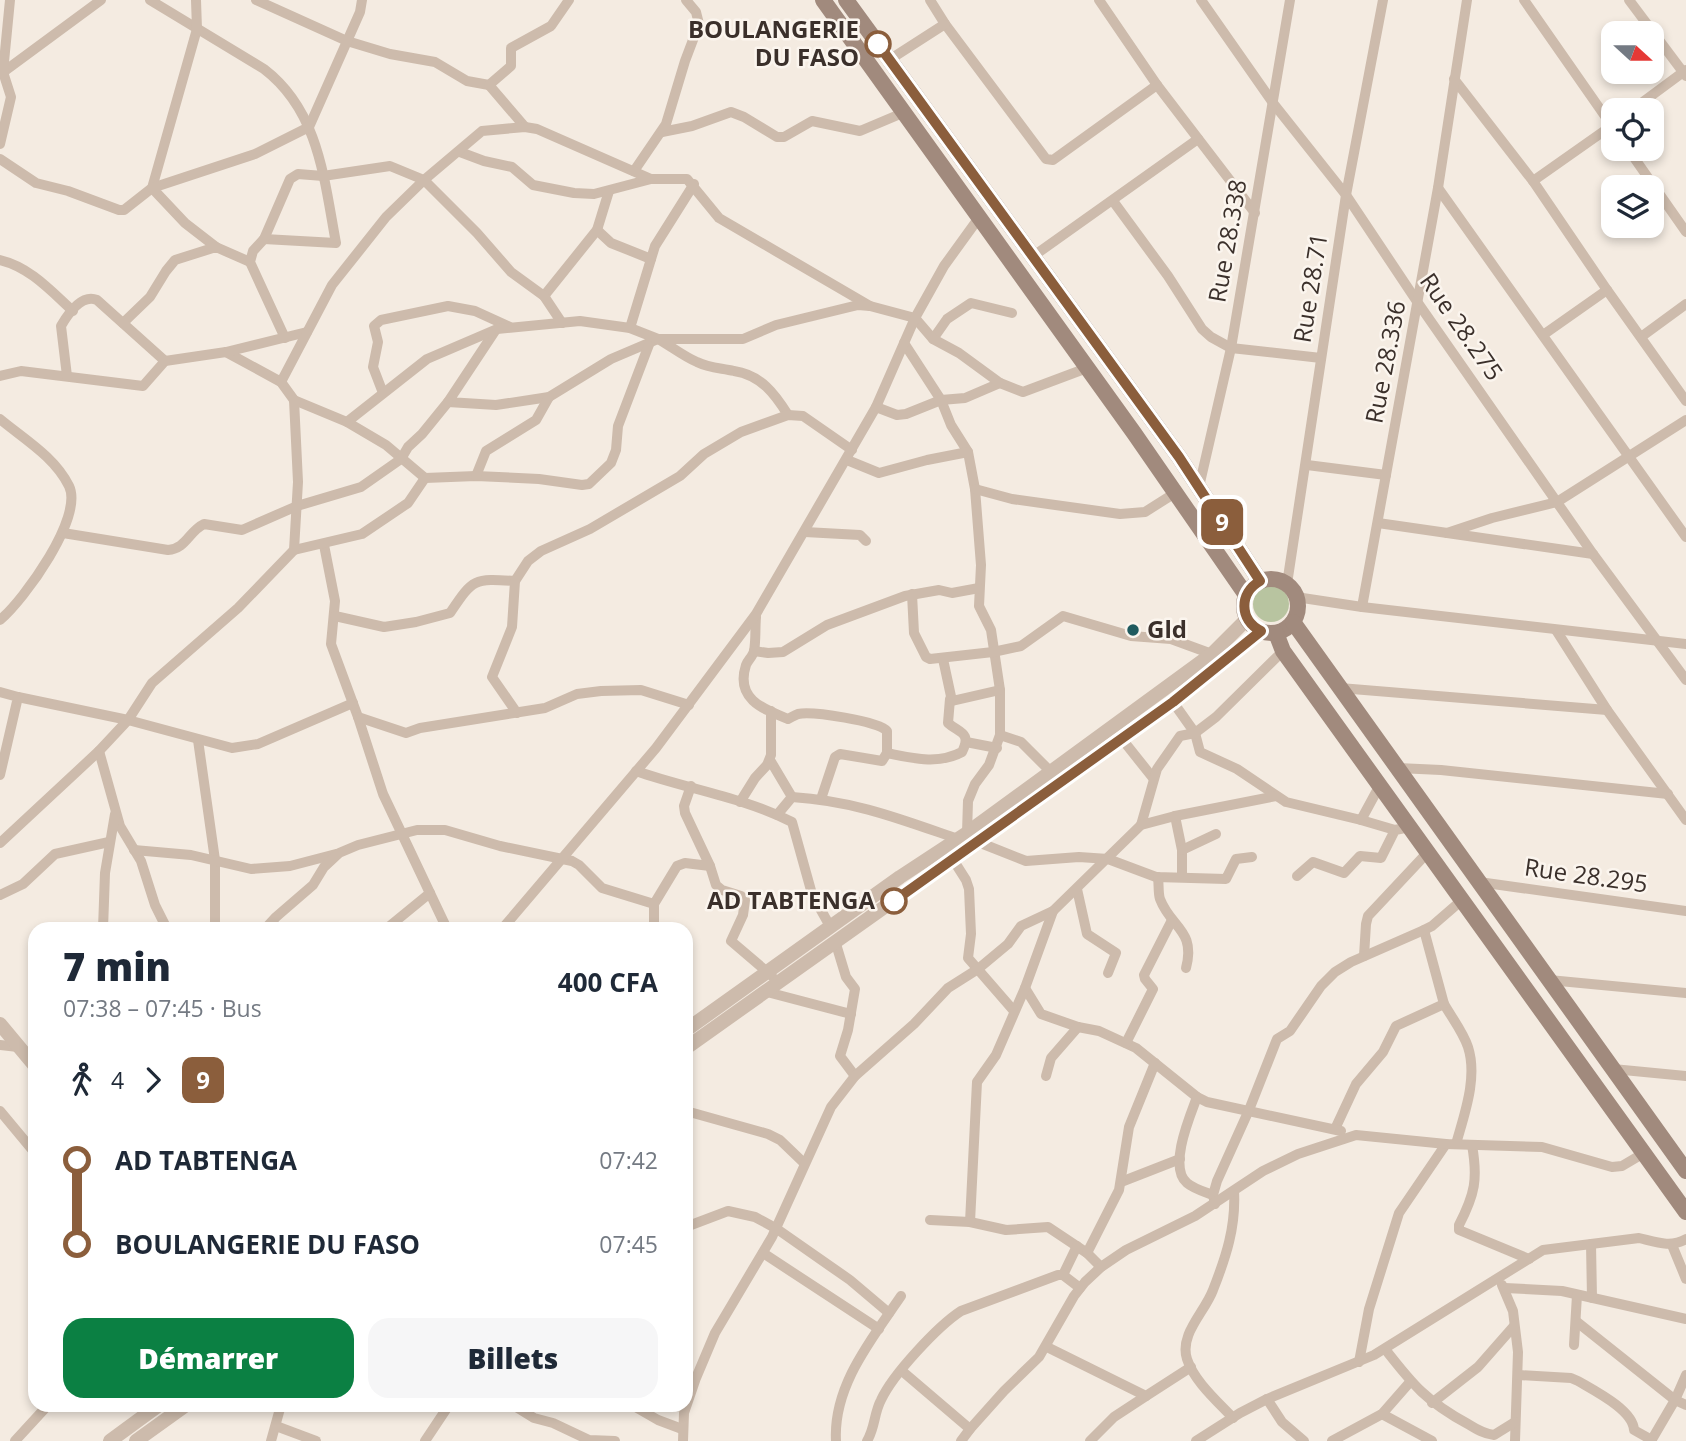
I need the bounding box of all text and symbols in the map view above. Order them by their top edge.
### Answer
place label: BOULANGERIE DU FASO [688,12,859,73]
north arrow [1601,21,1664,84]
map controls [1601,21,1664,238]
marker: BOULANGERIE DU FASO [865,31,891,57]
button: locate [1601,98,1664,161]
button: layers [1601,175,1664,238]
street label: Rue 28.338 [1199,177,1254,305]
street label: Rue 28.71 [1285,231,1334,345]
street label: Rue 28.275 [1413,266,1511,386]
street label: Rue 28.336 [1356,298,1413,426]
line badge: 9 [1199,499,1245,545]
text: 9 [1215,505,1229,538]
place label: Gld [1147,612,1187,645]
marker: Gld [1125,622,1141,638]
street label: Rue 28.295 [1522,850,1650,899]
place label: AD TABTENGA [707,883,875,916]
marker: AD TABTENGA [881,888,907,914]
text: 7 min [63,940,171,992]
text: 400 CFA [558,964,658,1000]
text: 07:38 – 07:45 · Bus [63,992,262,1024]
icon: walk [63,1061,101,1099]
icon: forward [134,1061,172,1099]
text: 9 [196,1063,210,1096]
text: 4 [111,1064,124,1096]
text: AD TABTENGA [115,1142,297,1178]
text: 07:42 [599,1144,658,1176]
text: BOULANGERIE DU FASO [115,1226,420,1262]
text: 07:45 [599,1228,658,1260]
button: Démarrer [63,1318,354,1398]
button: Billets [368,1318,658,1398]

